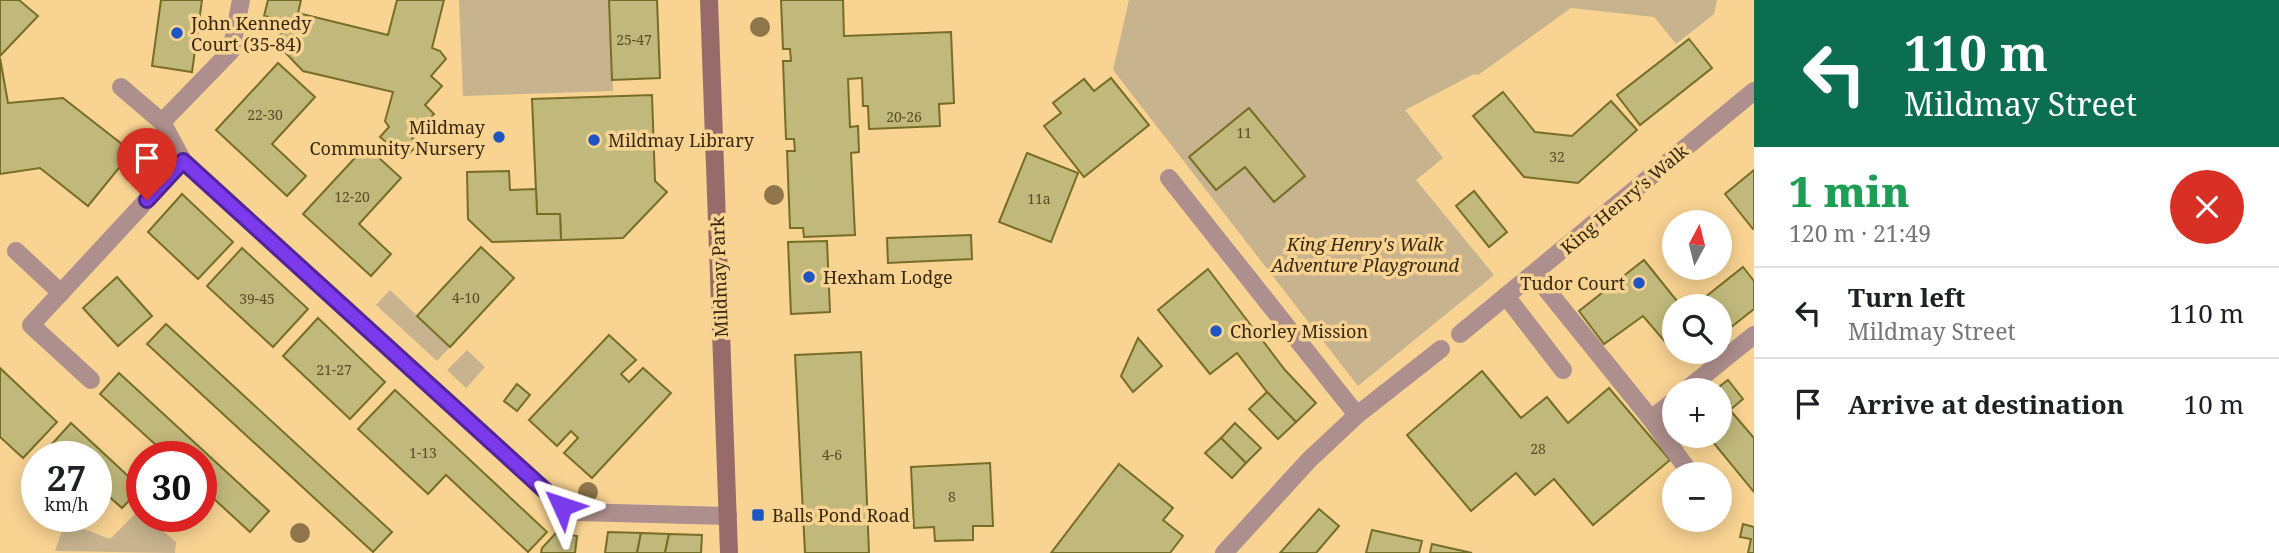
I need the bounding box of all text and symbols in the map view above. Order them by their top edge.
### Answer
place label: John Kennedy Court (35-84) [190,11,312,56]
text: 110 m [1904,19,2048,85]
marker: John Kennedy Court (35-84) [169,25,185,41]
icon: left [1789,28,1880,119]
house number: 25-47 [616,30,652,49]
text: Mildmay Street [1904,82,2137,125]
house number: 22-30 [247,105,283,124]
house number: 20-26 [886,107,922,126]
place label: Mildmay Community Nursery [310,115,486,160]
house number: 11 [1236,123,1252,142]
pin [117,128,177,200]
place label: Mildmay Library [608,128,755,152]
marker: Mildmay Community Nursery [491,129,507,145]
marker: Mildmay Library [586,132,602,148]
street label: King Henry's Walk [1555,138,1693,259]
icon: arrive [128,139,166,177]
house number: 32 [1549,147,1565,166]
text: 1 min [1789,162,1910,219]
button: close [2170,170,2244,244]
house number: 12-20 [334,187,370,206]
house number: 11a [1027,189,1051,208]
north arrow [1662,210,1732,280]
map controls [1662,210,1732,532]
street label: Mildmay Park [705,216,733,338]
text: 120 m · 21:49 [1789,217,1931,249]
park label: King Henry's Walk Adventure Playground [1269,232,1459,277]
place label: Hexham Lodge [823,265,953,289]
marker: Hexham Lodge [801,269,817,285]
place label: Tudor Court [1520,271,1625,295]
marker: Tudor Court [1631,275,1647,291]
text: Turn left [1848,279,1965,315]
house number: 4-10 [452,288,480,307]
house number: 39-45 [239,289,275,308]
button: search [1662,294,1732,364]
icon: left [1789,294,1827,332]
text: 110 m [2169,295,2244,331]
text: Mildmay Street [1848,315,2016,347]
place label: Chorley Mission [1230,319,1368,343]
marker: Chorley Mission [1208,323,1224,339]
house number: 21-27 [316,360,352,379]
button: + [1662,378,1732,448]
icon: arrive [1789,385,1827,423]
text: Arrive at destination [1848,386,2124,422]
text: 10 m [2184,386,2244,422]
house number: 28 [1530,439,1546,458]
speed limit sign: 30 [126,441,217,532]
house number: 1-13 [409,443,437,462]
house number: 4-6 [822,445,842,464]
text: 27 [47,454,86,501]
button: − [1662,462,1732,532]
position arrow [525,469,599,543]
house number: 8 [948,487,956,506]
text: km/h [44,492,89,516]
place label: Balls Pond Road [772,503,910,527]
marker: Balls Pond Road [750,507,766,523]

